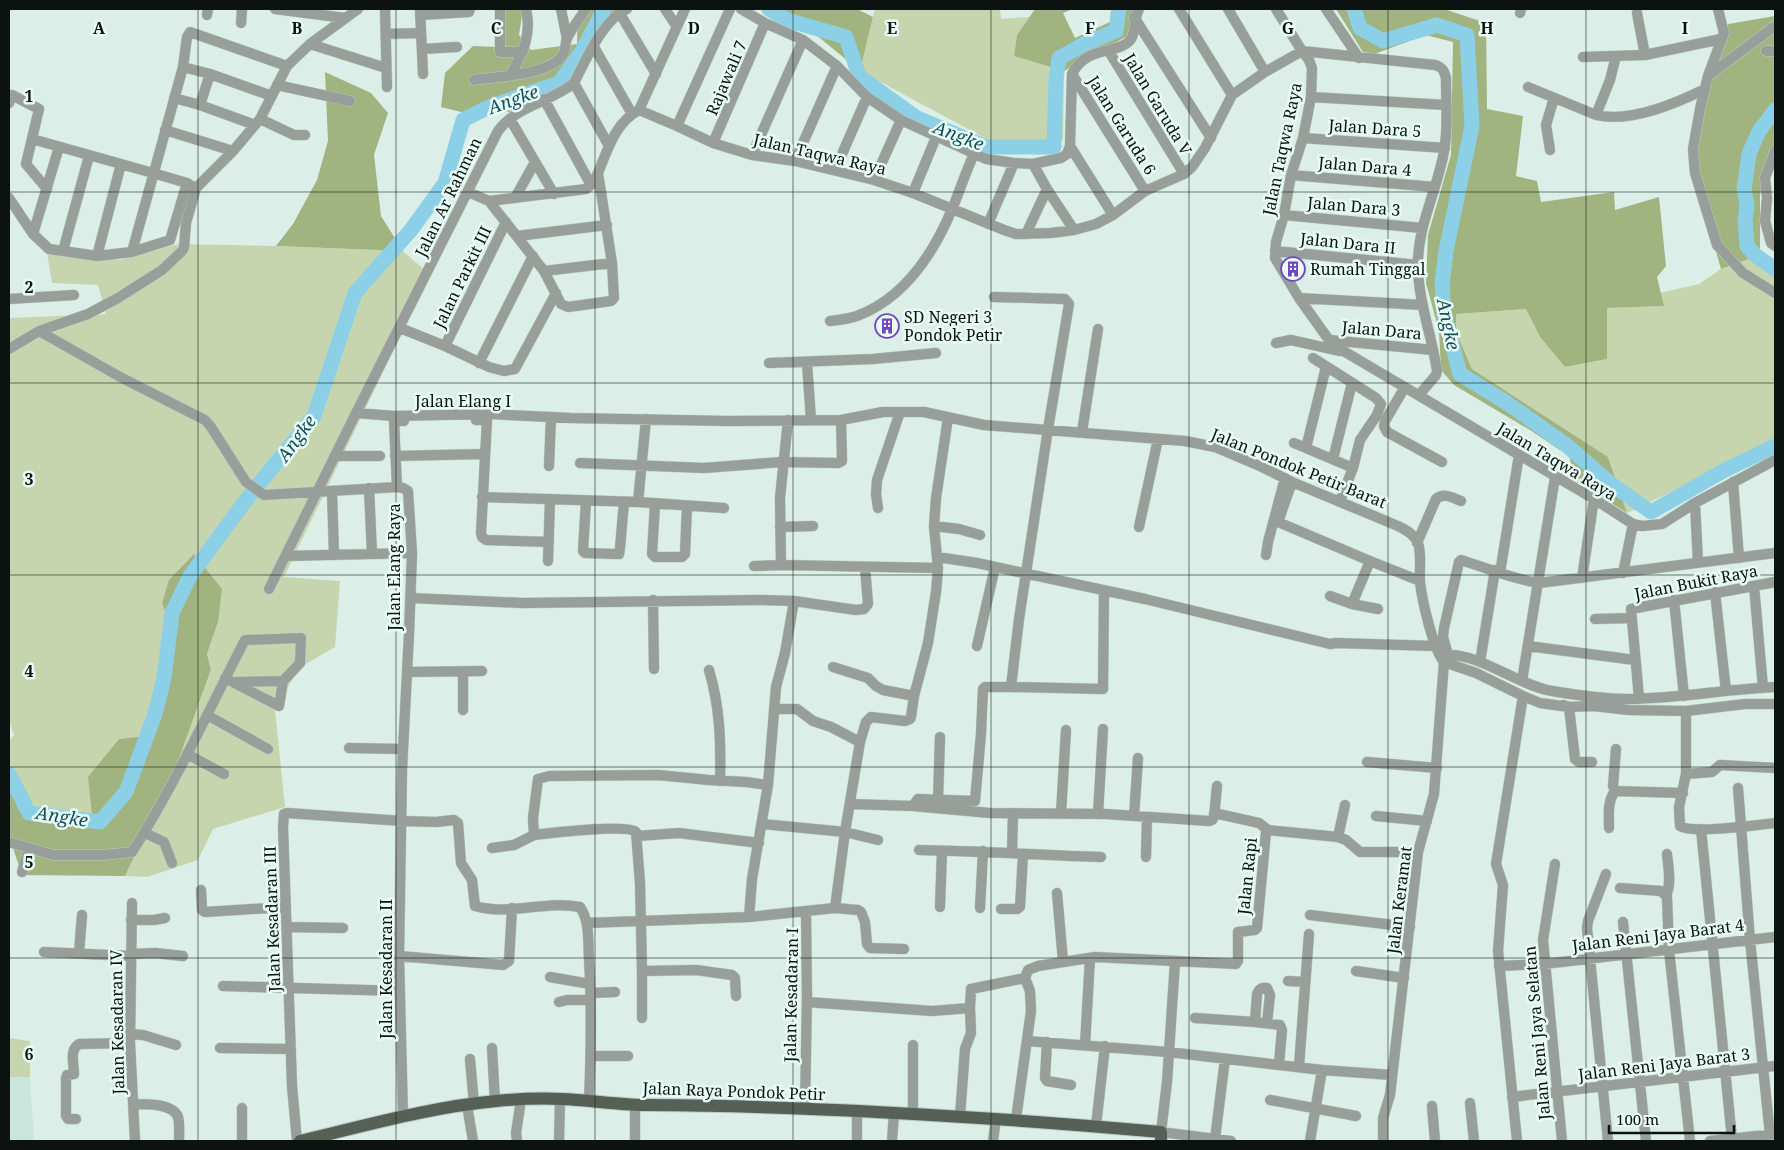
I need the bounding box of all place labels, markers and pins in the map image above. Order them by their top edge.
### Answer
building icon: Rumah Tinggal [1280,256,1306,282]
place label: Rumah Tinggal [1310,258,1426,280]
place label: SD Negeri 3 Pondok Petir [904,306,1003,346]
building icon: SD Negeri 3 Pondok Petir [874,313,900,339]

